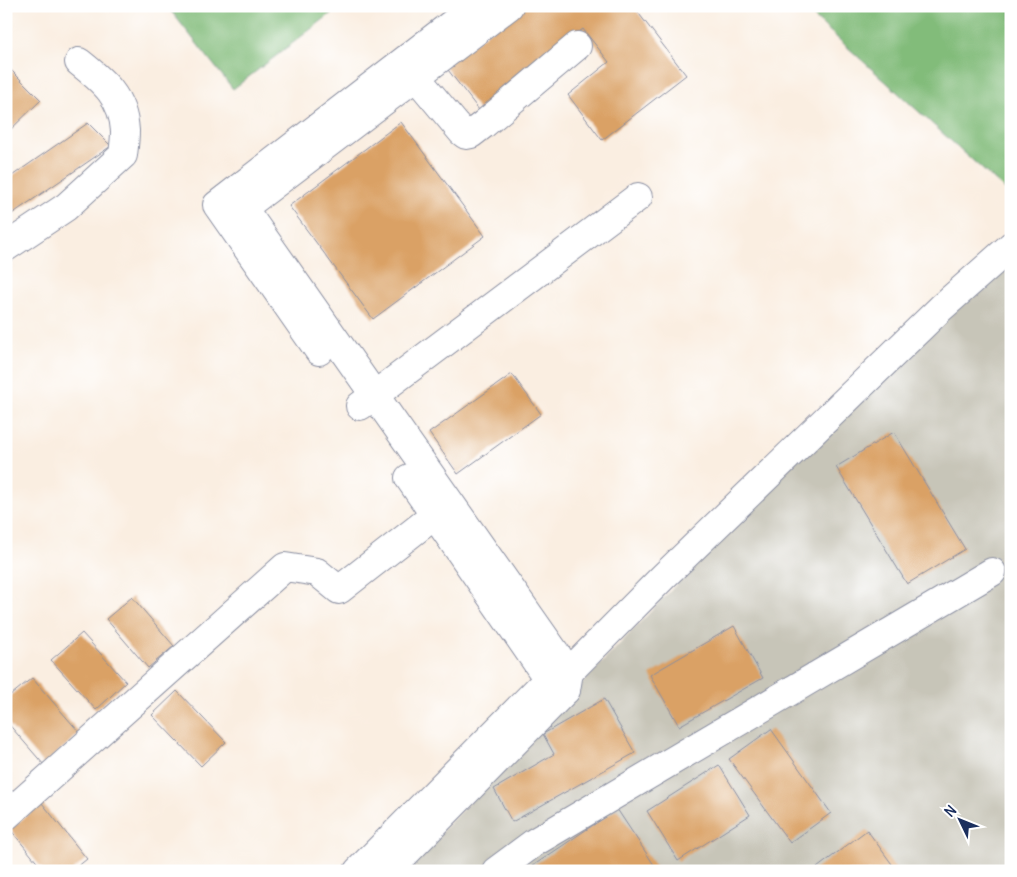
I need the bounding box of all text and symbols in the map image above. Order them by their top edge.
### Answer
north arrow [934,794,984,844]
text: N [941,801,960,821]

